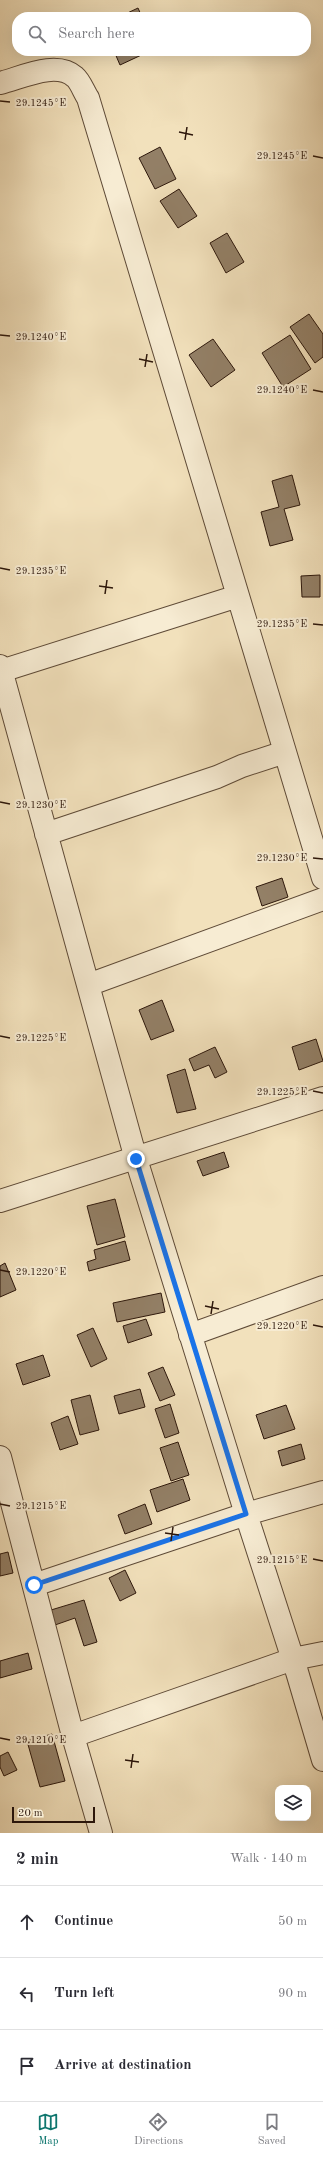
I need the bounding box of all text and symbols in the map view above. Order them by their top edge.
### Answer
search box [12,12,311,56]
icon: search [26,23,48,45]
text: Search here [58,27,135,42]
text: 29.1245°E [16,98,66,108]
text: 29.1245°E [257,151,307,161]
text: 29.1240°E [16,332,66,342]
text: 29.1240°E [257,385,307,395]
text: 29.1235°E [16,566,66,576]
text: 29.1235°E [257,619,307,629]
text: 29.1230°E [16,800,66,810]
text: 29.1230°E [257,853,307,863]
text: 29.1225°E [16,1033,66,1043]
text: 29.1225°E [257,1087,307,1097]
route end [127,1150,145,1168]
text: 29.1220°E [16,1267,66,1277]
text: 29.1220°E [257,1321,307,1331]
text: 29.1215°E [16,1501,66,1511]
text: 29.1215°E [257,1555,307,1565]
route start [25,1576,43,1594]
text: 29.1210°E [16,1735,66,1745]
map controls [275,1785,311,1821]
button: layers [275,1785,311,1821]
scale bar [12,1805,95,1824]
text: 20 m [18,1808,43,1819]
text: 2 min [16,1851,59,1868]
text: Walk · 140 m [230,1852,307,1865]
icon: ahead [16,1911,38,1933]
text: Continue [54,1914,113,1929]
text: 50 m [278,1915,307,1928]
icon: left [16,1983,38,2005]
text: Turn left [54,1986,114,2001]
text: 90 m [278,1987,307,2000]
icon: arrive [16,2055,38,2077]
text: Arrive at destination [54,2058,192,2073]
tab: Map [37,2111,59,2149]
tab: Directions [134,2111,183,2149]
tab: Saved [258,2111,286,2149]

